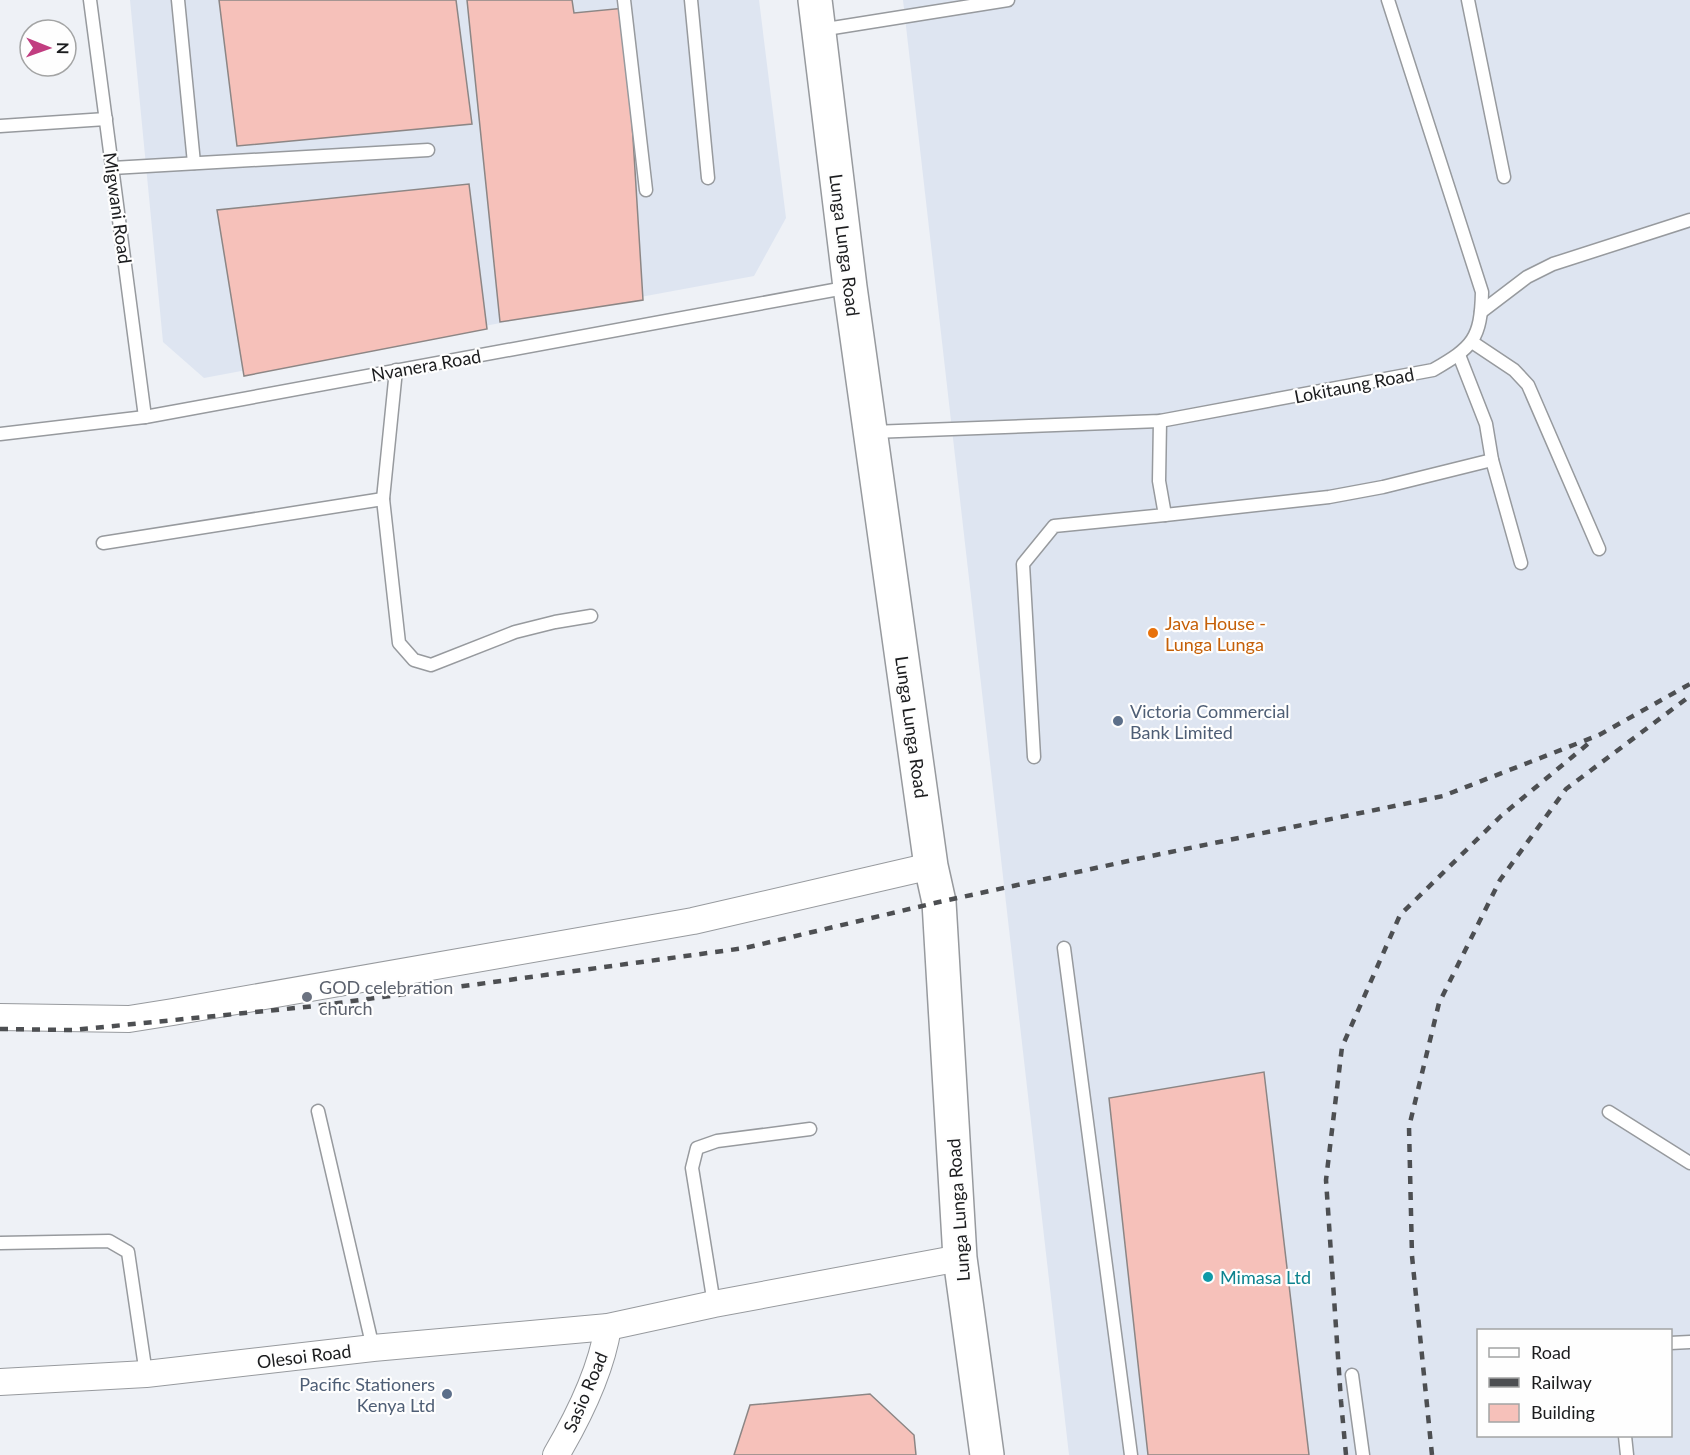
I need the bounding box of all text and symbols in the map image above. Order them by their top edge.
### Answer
north arrow [18,18,78,78]
text: N [54,42,73,55]
street label: Migwani Road [99,151,137,265]
street label: Lunga Lunga Road [825,173,865,317]
street label: Nvanera Road [369,345,483,385]
street label: Lokitaung Road [1292,363,1416,407]
place label: Java House - Lunga Lunga [1165,612,1266,655]
marker: Java House - Lunga Lunga [1146,626,1160,640]
street label: Lunga Lunga Road [891,654,933,800]
place label: Victoria Commercial Bank Limited [1130,700,1290,743]
marker: Victoria Commercial Bank Limited [1111,714,1125,728]
place label: GOD celebration church [319,976,453,1019]
marker: GOD celebration church [300,990,314,1004]
street label: Lunga Lunga Road [942,1138,974,1282]
place label: Mimasa Ltd [1220,1266,1311,1288]
marker: Mimasa Ltd [1201,1270,1215,1284]
legend [1477,1329,1672,1437]
street label: Olesoi Road [256,1339,352,1373]
text: Road [1531,1341,1571,1363]
street label: Sasio Road [558,1348,612,1436]
text: Railway [1531,1371,1592,1393]
place label: Pacific Stationers Kenya Ltd [299,1373,435,1416]
marker: Pacific Stationers Kenya Ltd [440,1387,454,1401]
text: Building [1531,1401,1595,1423]

